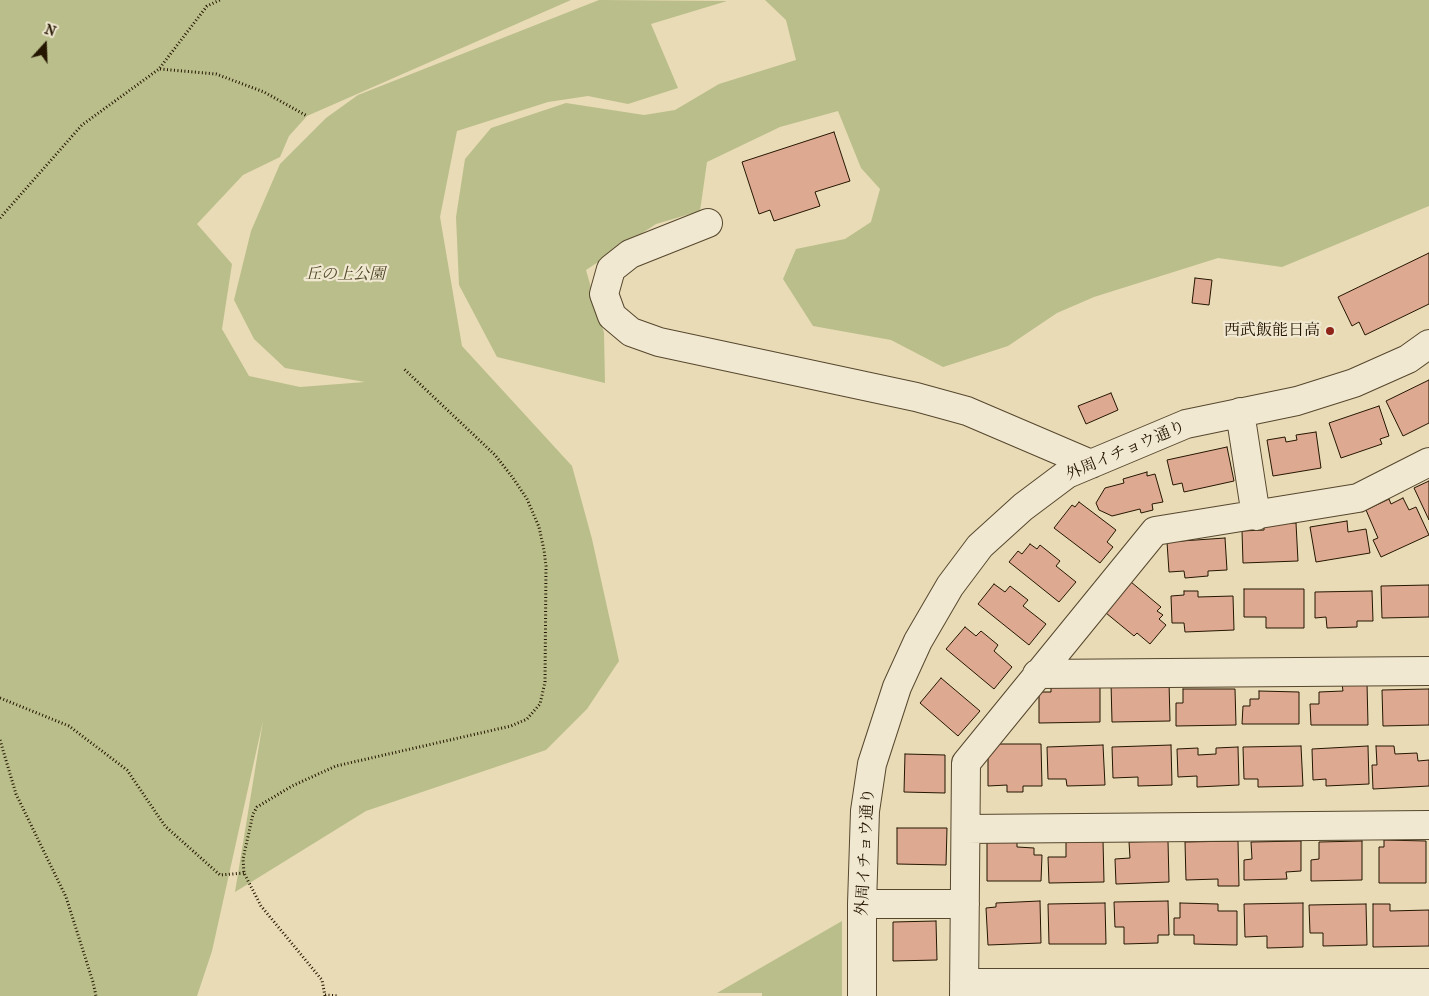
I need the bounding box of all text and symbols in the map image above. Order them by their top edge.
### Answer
north arrow [20,20,70,70]
text: N [42,21,58,40]
park label: 丘の上公園 [305,265,385,285]
place label: 西武飯能日高 [1224,321,1320,341]
marker: 西武飯能日高 [1324,325,1336,337]
street label: 外周イチョウ通り [1063,417,1189,485]
street label: 外周イチョウ通り [853,788,879,916]

